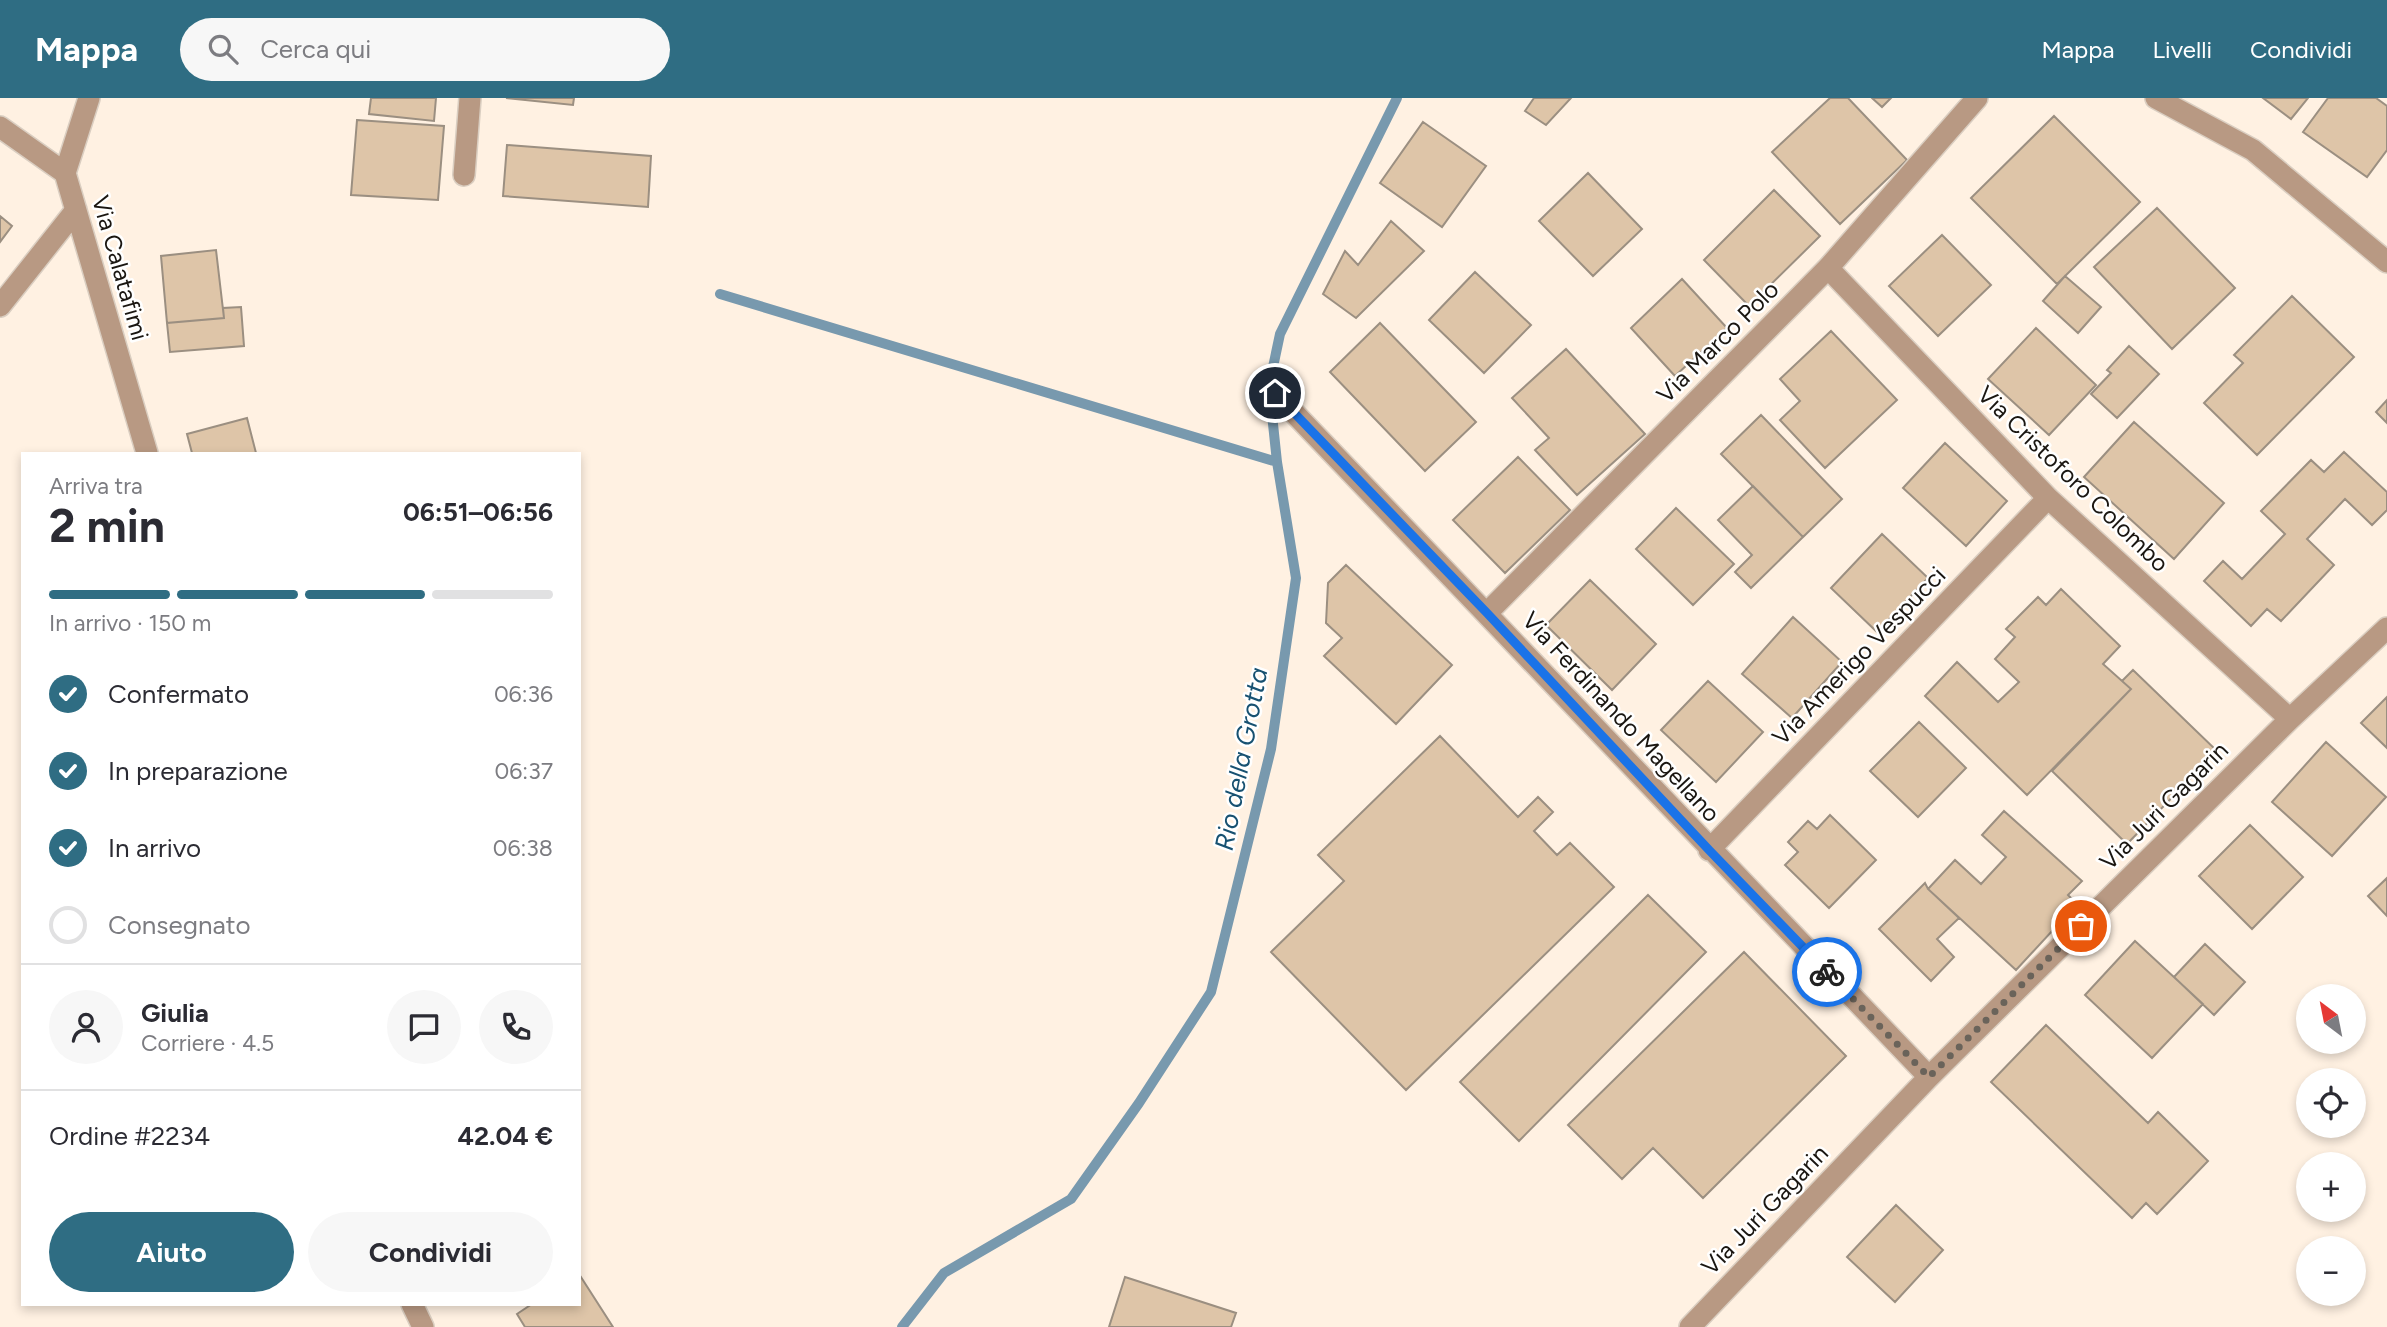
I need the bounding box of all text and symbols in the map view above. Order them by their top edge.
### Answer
search box [180,18,670,81]
text: Mappa [35,30,138,69]
icon: search [204,30,242,68]
text: Cerca qui [260,33,371,65]
text: Mappa [2041,35,2115,64]
text: Livelli [2153,35,2212,64]
text: Condividi [2250,35,2352,64]
street label: Via Calatafimi [86,192,155,344]
street label: Via Marco Polo [1651,275,1785,409]
pin [1245,363,1305,423]
icon: home [1256,374,1294,412]
street label: Via Cristoforo Colombo [1972,380,2175,578]
text: Arriva tra [49,472,143,500]
text: 06:51–06:56 [403,496,553,528]
text: 2 min [49,498,165,554]
street label: Via Amerigo Vespucci [1766,560,1951,751]
street label: Via Ferdinando Magellano [1516,606,1726,828]
text: In arrivo · 150 m [49,609,211,637]
water label: Rio della Grotta [1208,665,1274,853]
icon: check [49,675,87,713]
text: Confermato [108,678,249,710]
text: 06:36 [494,680,553,708]
street label: Via Juri Gagarin [2093,735,2234,876]
icon: check [49,752,87,790]
text: In preparazione [108,755,288,787]
text: 06:37 [495,757,553,785]
icon: check [49,829,87,867]
text: In arrivo [108,832,201,864]
text: 06:38 [493,834,553,862]
pin [2051,896,2111,956]
icon: bag [2062,907,2100,945]
text: Consegnato [108,909,251,941]
courier [1792,937,1862,1007]
icon: bike [1808,953,1846,991]
north arrow [2296,984,2366,1054]
map controls [2296,984,2366,1306]
button: person [49,990,123,1064]
button: chat [387,990,461,1064]
button: phone [479,990,553,1064]
text: Giulia [141,997,209,1029]
text: Corriere · 4.5 [141,1029,274,1057]
button: locate [2296,1068,2366,1138]
text: Ordine #2234 [49,1120,210,1152]
text: 42.04 € [457,1120,553,1152]
street label: Via Juri Gagarin [1695,1139,1834,1281]
button: + [2296,1152,2366,1222]
button: Aiuto [49,1212,294,1292]
button: Condividi [308,1212,553,1292]
button: − [2296,1236,2366,1306]

